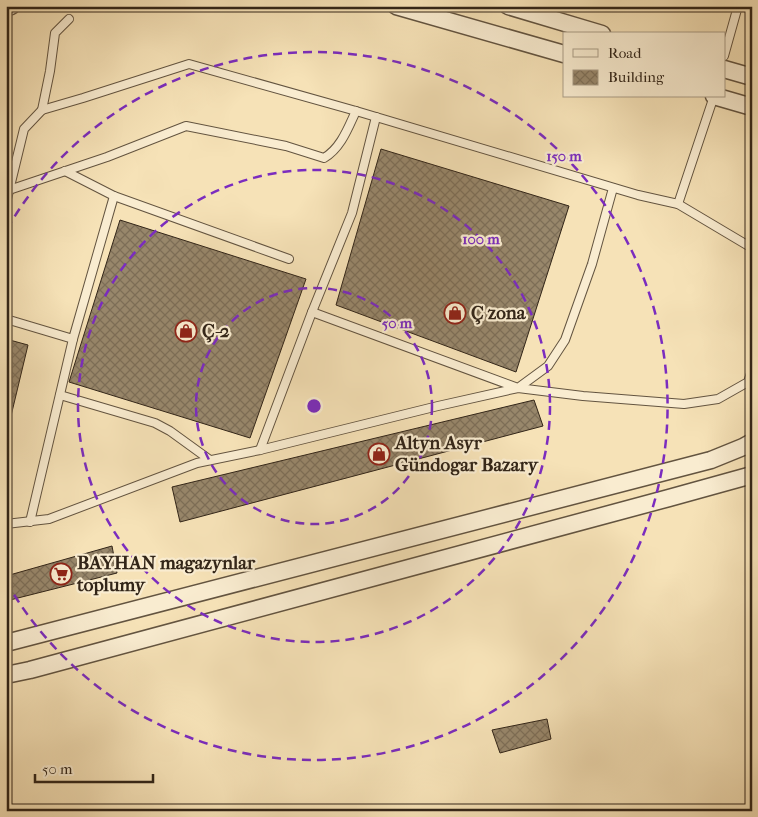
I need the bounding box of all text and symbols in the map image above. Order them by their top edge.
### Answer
legend [563,32,726,98]
text: Road [608,44,642,62]
text: Building [608,68,665,86]
text: 150 m [546,147,582,165]
text: 100 m [462,230,500,248]
shop icon: Ç zona [443,301,467,325]
place label: Ç zona [471,302,527,325]
text: 50 m [382,314,413,332]
shop icon: Ç-2 [174,319,198,343]
place label: Ç-2 [202,320,230,343]
centre of rings [305,397,323,415]
place label: Altyn Asyr Gündogar Bazary [394,432,539,476]
shop icon: Altyn Asyr Gündogar Bazary [367,442,391,466]
place label: BAYHAN magazynlar toplumy [76,552,256,596]
supermarket icon: BAYHAN magazynlar toplumy [49,562,73,586]
scale bar [35,752,152,784]
text: 50 m [42,760,73,778]

